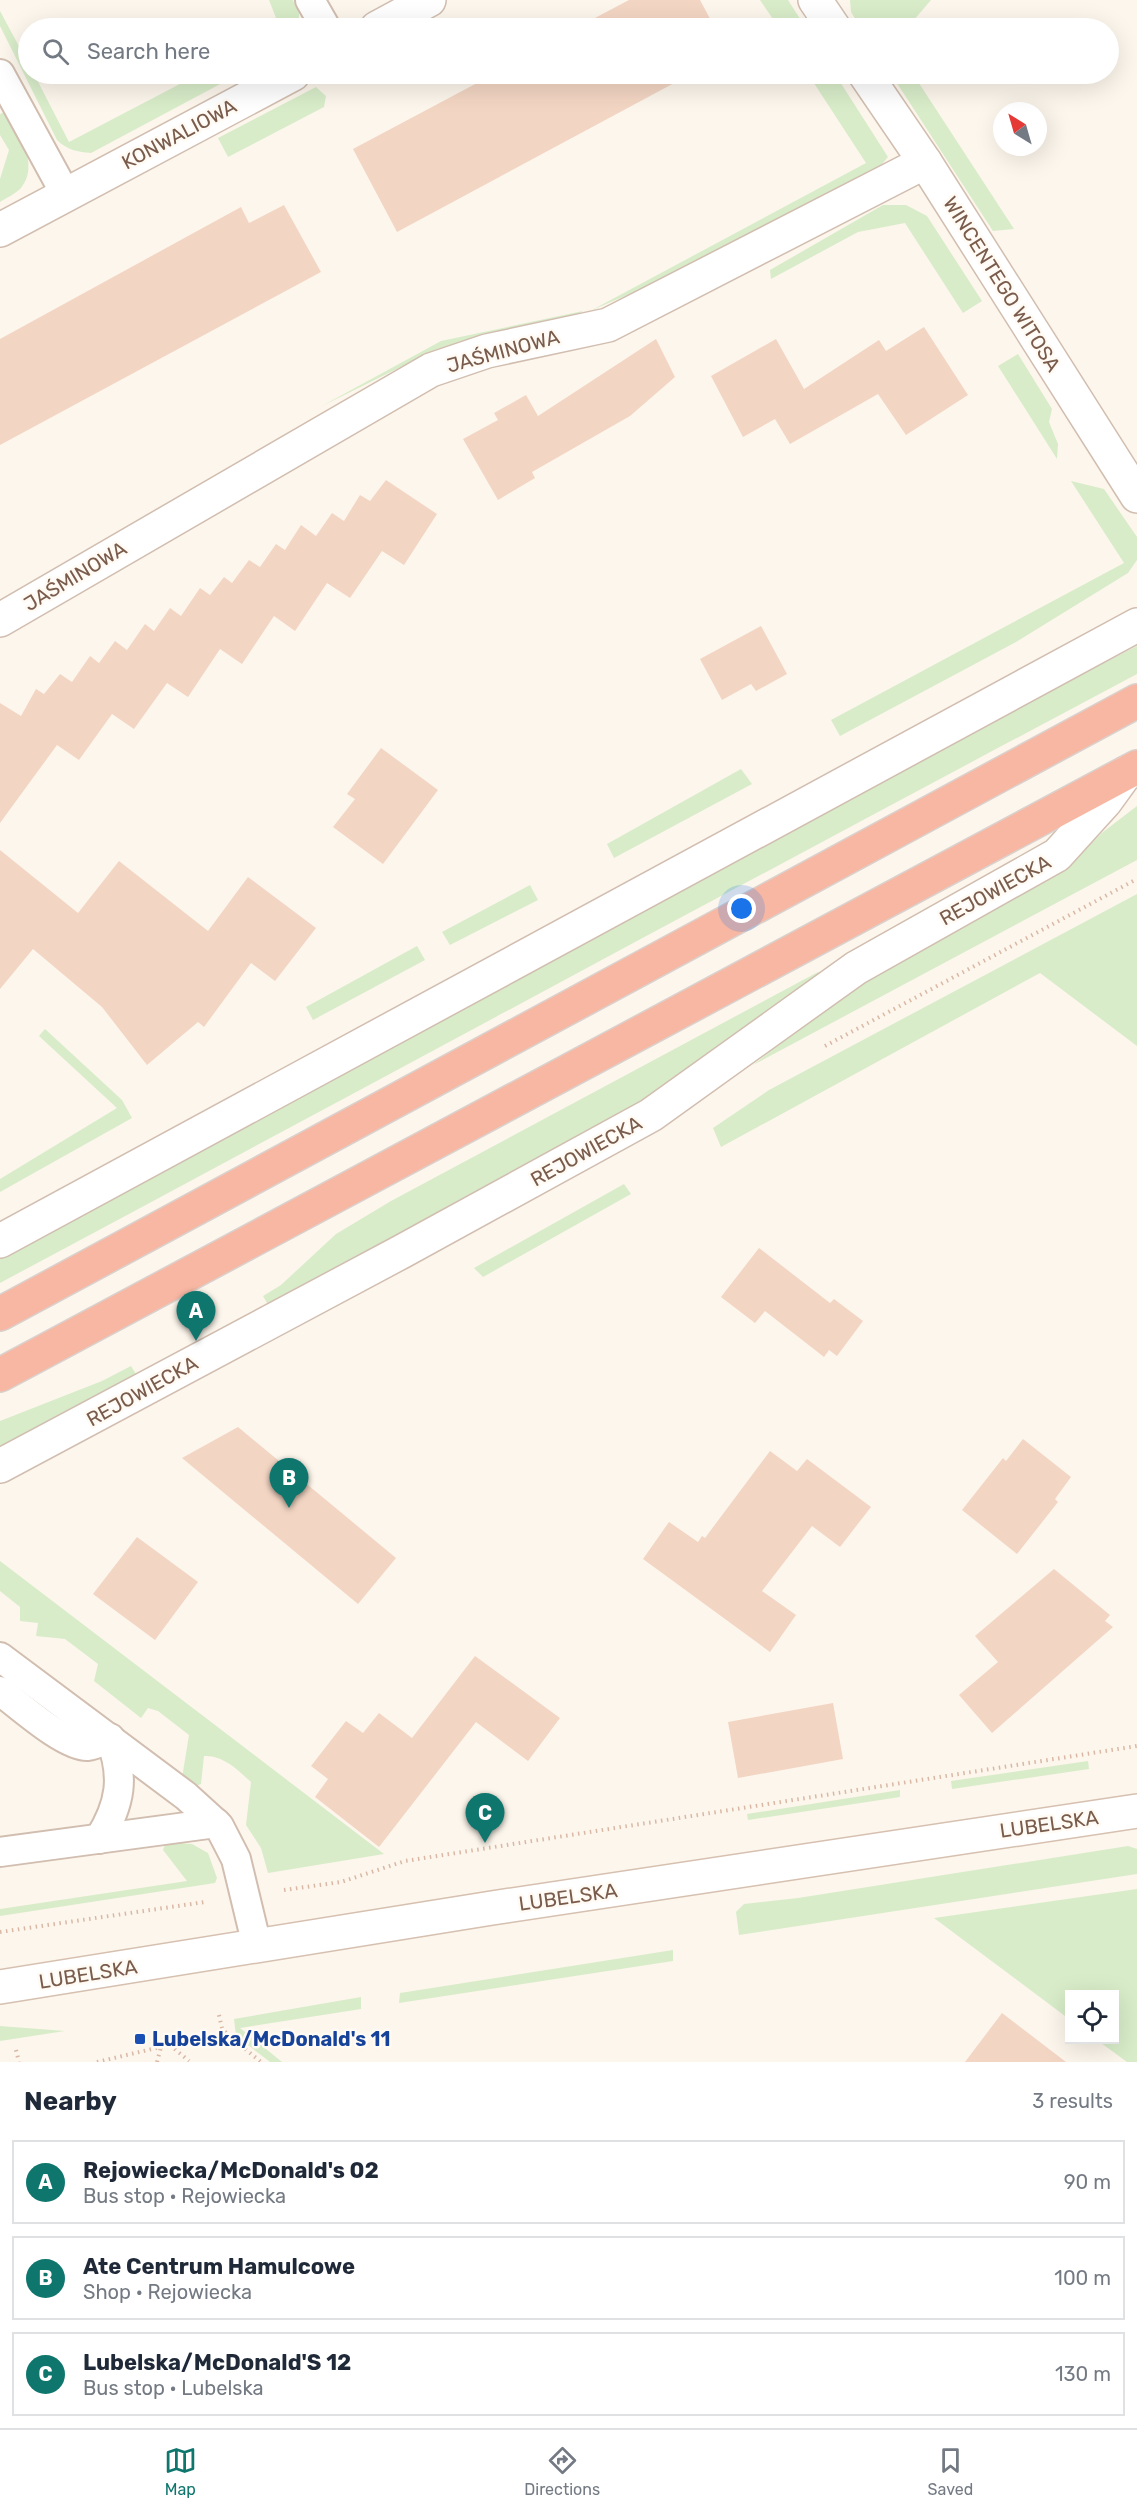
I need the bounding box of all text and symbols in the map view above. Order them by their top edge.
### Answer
search box [18,18,1119,84]
icon: search [39,35,72,68]
text: Search here [87,38,210,65]
street label: KONWALIOWA [117,94,241,174]
north arrow [993,102,1047,156]
street label: WINCENTEGO WITOSA [938,192,1066,376]
street label: JAŚMINOWA [444,324,562,378]
street label: JAŚMINOWA [19,536,131,616]
street label: REJOWIECKA [935,850,1055,930]
your location [727,894,756,923]
street label: REJOWIECKA [526,1111,646,1191]
pin: A [176,1292,216,1341]
street label: REJOWIECKA [82,1351,202,1431]
pin: B [270,1458,308,1508]
pin: C [466,1794,504,1843]
street label: LUBELSKA [998,1805,1100,1843]
street label: LUBELSKA [517,1878,619,1916]
street label: LUBELSKA [37,1954,139,1994]
map controls [1065,1990,1119,2044]
button: locate [1065,1990,1119,2044]
place label: Lubelska/McDonald's 11 [152,2027,390,2051]
marker: Lubelska/McDonald's 11 [133,2032,147,2046]
text: Nearby [24,2086,117,2117]
text: 3 results [1032,2089,1113,2113]
text: Rejowiecka/McDonald's 02 [83,2157,379,2184]
text: A [38,2170,53,2194]
text: 90 m [1064,2170,1111,2194]
text: Bus stop · Rejowiecka [83,2184,286,2208]
text: Ate Centrum Hamulcowe [83,2253,355,2280]
text: B [38,2266,53,2290]
text: 100 m [1054,2266,1111,2290]
text: Shop · Rejowiecka [83,2280,252,2304]
text: Lubelska/McDonald'S 12 [83,2349,351,2376]
text: C [38,2362,53,2386]
text: 130 m [1055,2362,1111,2386]
text: Bus stop · Lubelska [83,2376,264,2400]
tab: Map [164,2444,197,2499]
tab: Directions [524,2444,600,2499]
tab: Saved [928,2444,973,2499]

